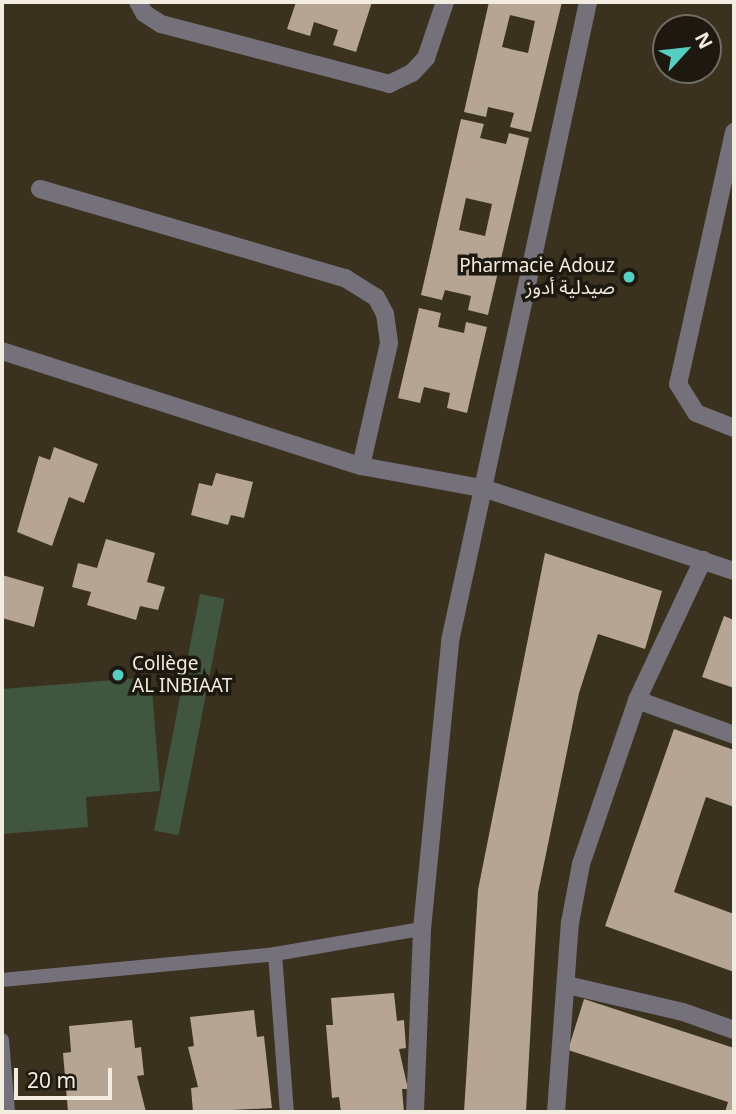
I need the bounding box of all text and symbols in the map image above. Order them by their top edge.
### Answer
north arrow [652,14,722,84]
text: N [689,28,719,53]
place label: Pharmacie Adouz صيدلية أدوز [459,255,615,299]
marker: Pharmacie Adouz صيدلية أدوز [621,269,637,285]
place label: Collège AL INBIAAT [132,653,232,697]
marker: Collège AL INBIAAT [110,667,126,683]
scale bar [18,1054,116,1098]
text: 20 m [27,1066,76,1094]

